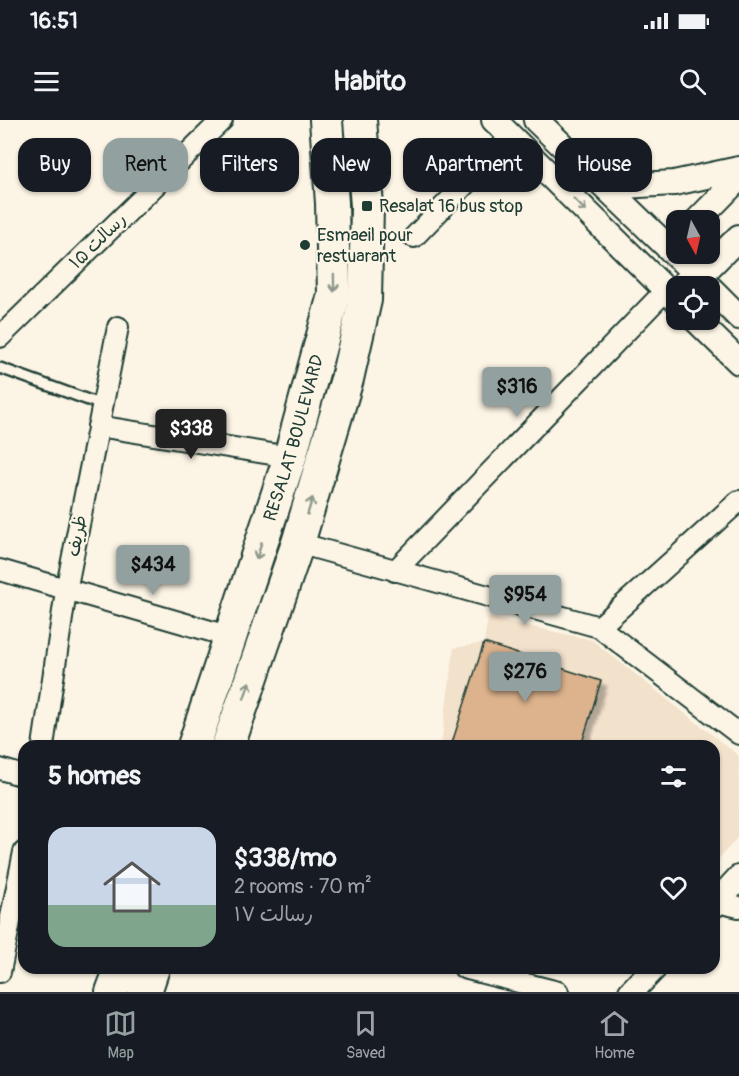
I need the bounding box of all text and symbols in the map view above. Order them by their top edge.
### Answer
text: 16:51 [30,7,78,35]
icon: menu [30,65,63,98]
text: Habito [333,65,406,98]
icon: search [676,65,709,98]
chip: Buy [18,138,91,192]
chip: Rent [103,138,188,192]
chip: Filters [200,138,299,192]
chip: New [311,138,391,192]
chip: Apartment [403,138,543,192]
chip: House [555,138,652,192]
place label: Resalat 16 bus stop [379,195,523,218]
one-way arrow [573,198,588,213]
marker: Resalat 16 bus stop [360,199,374,213]
street label: رسالت ۱۵ [64,208,132,274]
north arrow [666,210,720,264]
map controls [666,210,720,330]
place label: Esmaeil pour restuarant [317,224,413,268]
marker: Esmaeil pour restuarant [298,238,312,252]
one-way arrow [328,273,340,293]
button: locate [666,276,720,330]
street label: RESALAT BOULEVARD [258,352,329,524]
pin: $316 [481,367,553,418]
text: $316 [496,374,538,399]
pin: $338 [155,409,227,460]
text: $338 [169,416,213,441]
one-way arrow [305,496,316,515]
street label: ظریف [62,513,92,559]
one-way arrow [253,541,264,560]
pin: $434 [117,545,189,596]
text: $434 [130,552,176,577]
pin: $954 [489,575,561,626]
text: $954 [503,582,547,607]
pin: $276 [489,652,561,703]
text: $276 [503,659,547,684]
one-way arrow [243,681,254,700]
text: 5 homes [48,760,141,792]
icon: filters [657,760,690,793]
text: $338/mo [234,842,337,874]
icon: home [96,851,168,923]
icon: heart [657,871,690,904]
text: 2 rooms · 70 m² [234,874,372,899]
text: رسالت ۱۷ [234,902,313,927]
tab: Map [104,1007,137,1063]
tab: Saved [346,1007,386,1063]
tab: Home [594,1007,635,1063]

